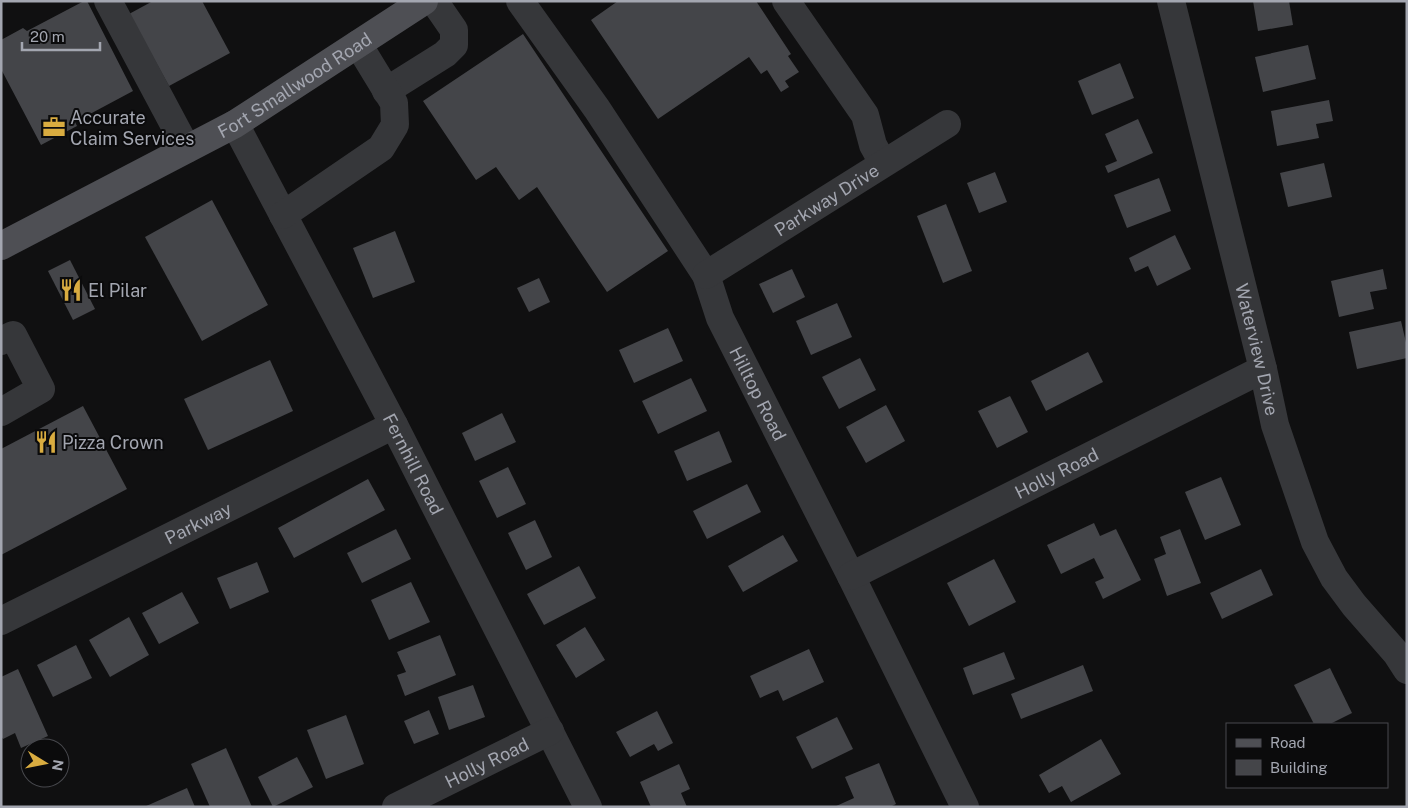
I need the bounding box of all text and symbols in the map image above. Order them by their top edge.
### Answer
scale bar [22,20,100,52]
text: 20 m [30,28,65,45]
street label: Fort Smallwood Road [214,28,375,142]
place label: Accurate Claim Services [70,107,194,149]
office icon: Accurate Claim Services [41,114,67,140]
street label: Parkway Drive [770,159,882,240]
restaurant icon: El Pilar [58,277,84,303]
place label: El Pilar [88,280,147,301]
street label: Waterview Drive [1231,281,1283,417]
street label: Hilltop Road [726,343,791,444]
street label: Fernhill Road [379,410,448,518]
restaurant icon: Pizza Crown [33,429,59,455]
place label: Pizza Crown [62,432,164,453]
street label: Holly Road [1011,443,1102,502]
street label: Parkway [161,497,235,548]
legend [1226,723,1388,788]
street label: Holly Road [441,733,532,792]
text: Road [1270,734,1306,751]
north arrow [20,738,70,788]
text: N [49,758,67,772]
text: Building [1270,759,1328,776]

